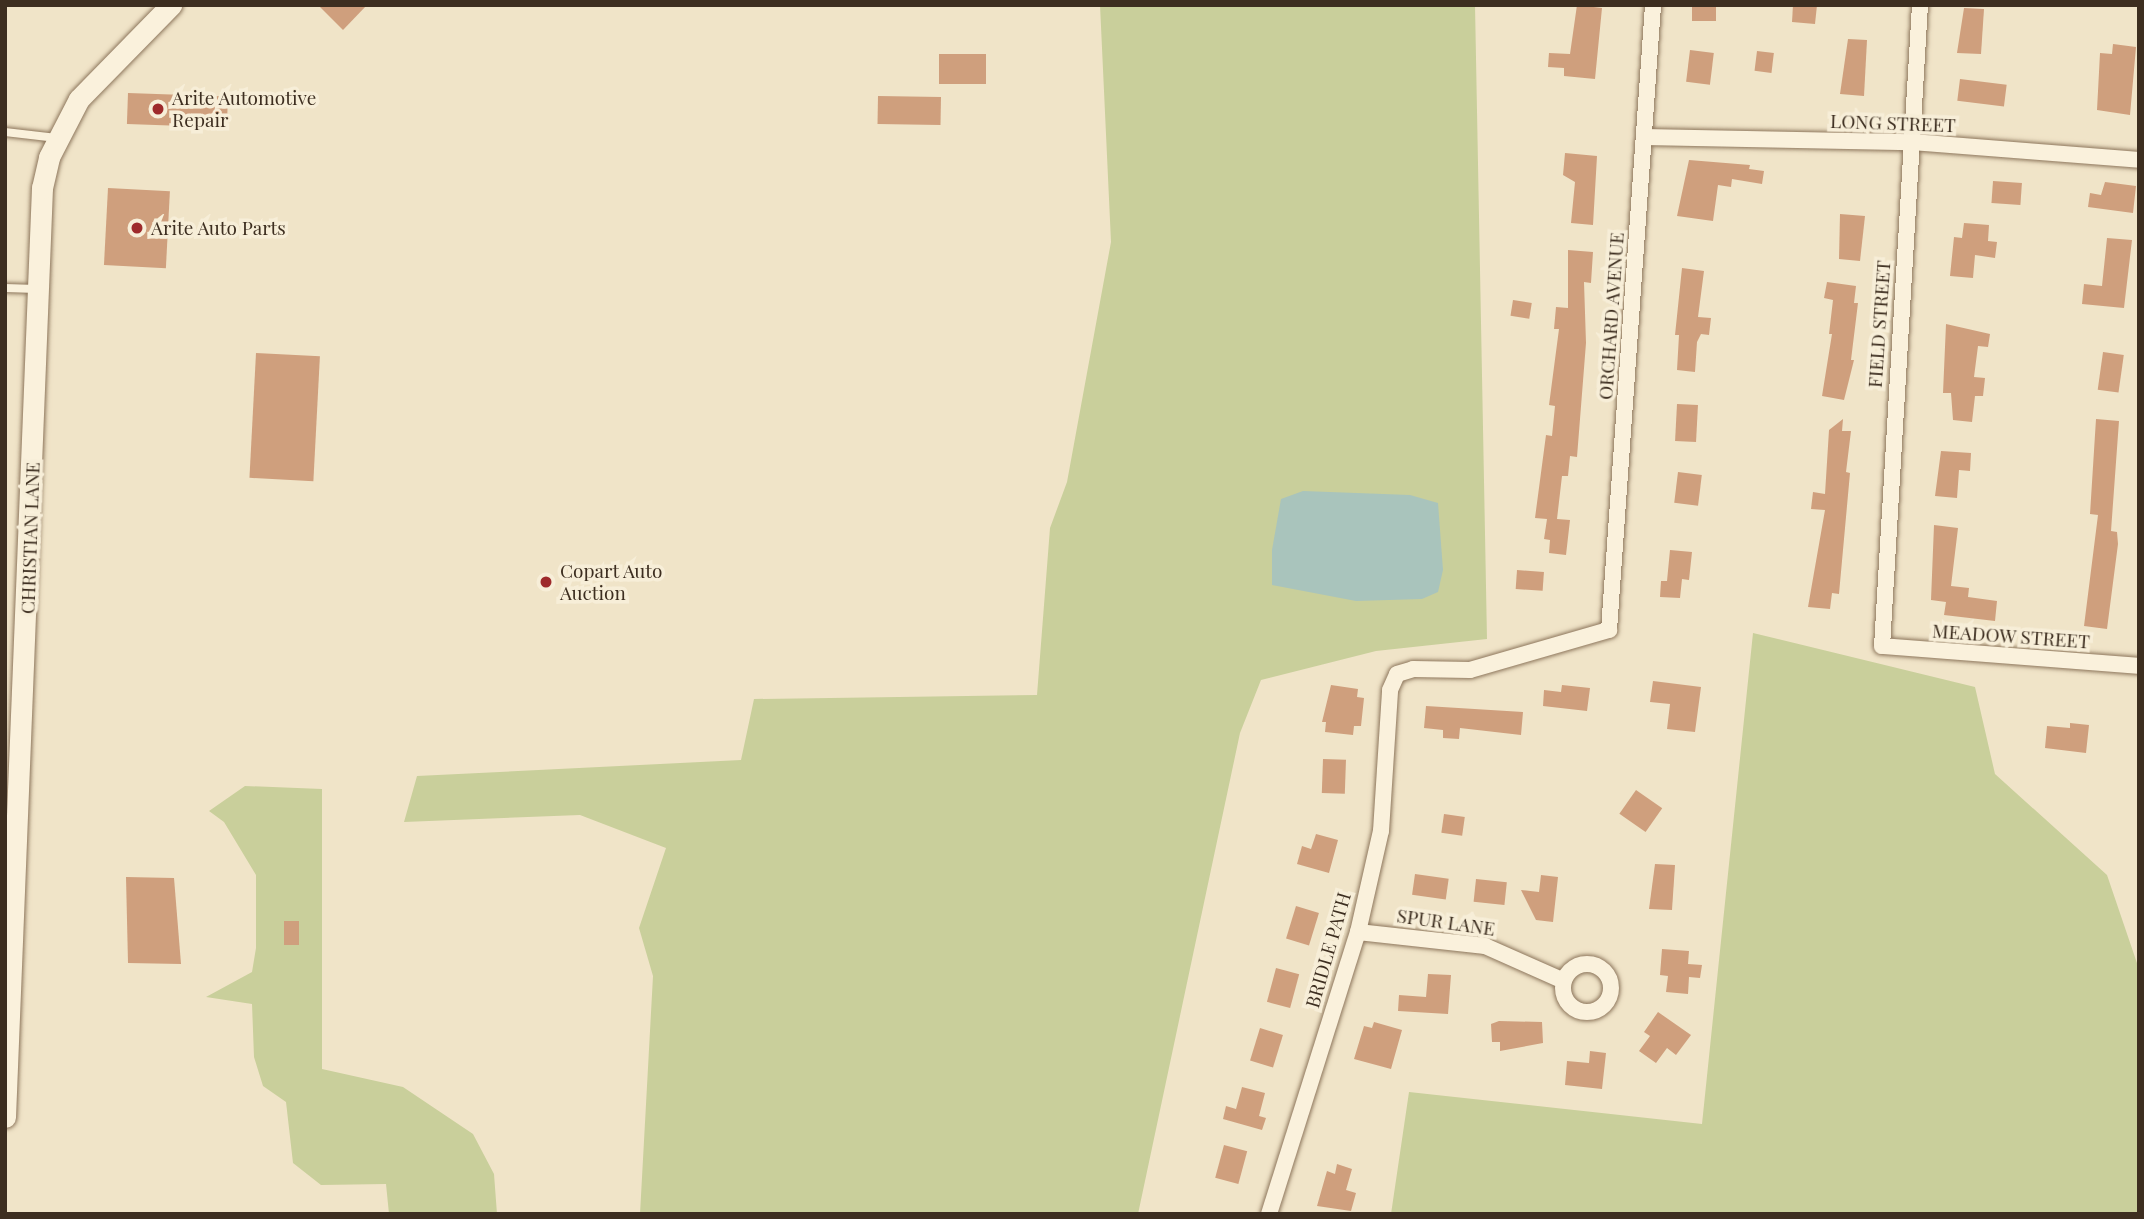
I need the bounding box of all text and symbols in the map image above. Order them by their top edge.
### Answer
place label: Arite Automotive Repair [172,87,317,131]
marker: Arite Automotive Repair [150,101,166,117]
street label: LONG STREET [1830,109,1956,137]
place label: Arite Auto Parts [151,217,286,239]
marker: Arite Auto Parts [129,220,145,236]
street label: ORCHARD AVENUE [1594,231,1628,401]
street label: FIELD STREET [1863,259,1895,389]
street label: CHRISTIAN LANE [16,462,44,614]
place label: Copart Auto Auction [560,560,663,604]
marker: Copart Auto Auction [538,574,554,590]
street label: MEADOW STREET [1931,619,2091,653]
street label: BRIDLE PATH [1301,890,1355,1010]
street label: SPUR LANE [1395,904,1497,940]

